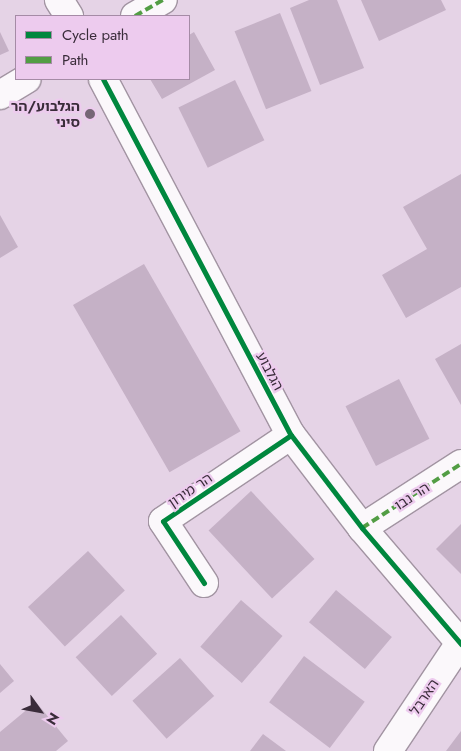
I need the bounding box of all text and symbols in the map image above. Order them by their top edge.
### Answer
legend [15,15,190,80]
text: Cycle path [62,24,129,46]
text: Path [62,49,88,71]
place label: הגלבוע/הר סיני [11,98,80,130]
marker: הגלבוע/הר סיני [84,108,96,120]
street label: הגלבוע [253,349,287,393]
street label: הר מירון [165,469,215,511]
street label: הר נבו [392,479,432,513]
street label: הארבל [406,676,442,718]
north arrow [15,686,65,736]
text: N [41,709,64,729]

